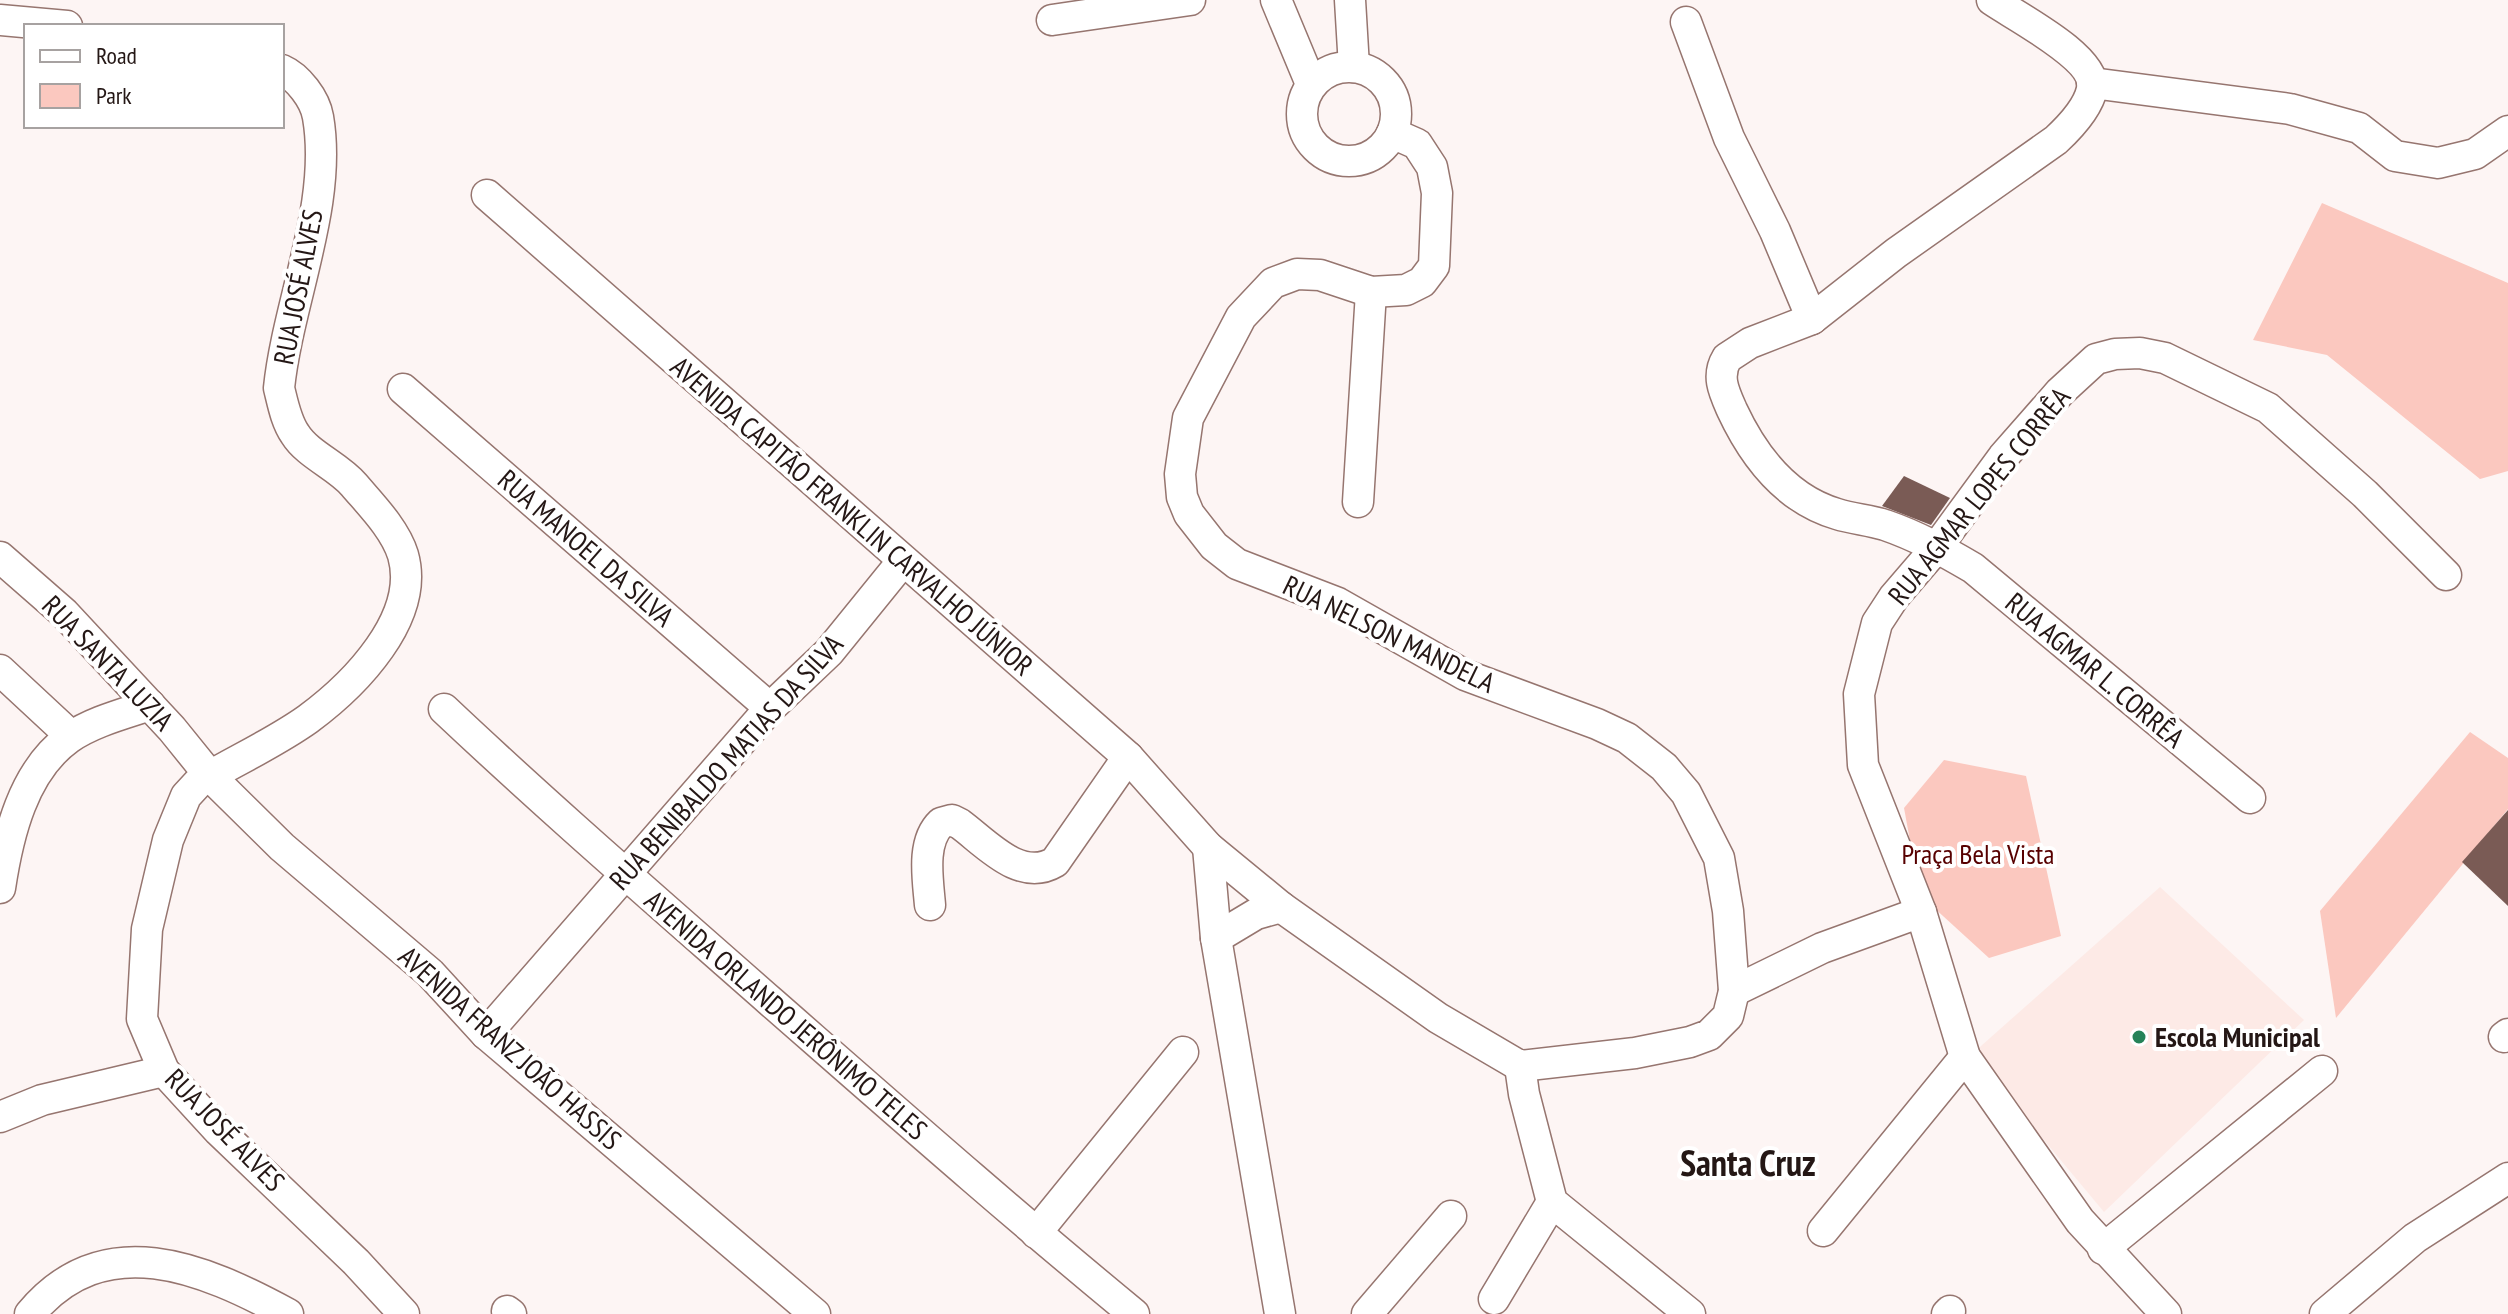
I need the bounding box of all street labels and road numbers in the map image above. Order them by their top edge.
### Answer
street label: RUA JOSÉ ALVES [264,206,331,368]
street label: AVENIDA CAPITÃO FRANKLIN CARVALHO JÚNIOR [663,348,1041,683]
street label: RUA AGMAR LOPES CORRÊA [1879,379,2078,612]
street label: RUA MANOEL DA SILVA [491,461,683,635]
street label: RUA NELSON MANDELA [1277,566,1502,701]
street label: RUA AGMAR L. CORRÊA [1998,584,2193,756]
street label: RUA SANTA LUZIA [35,587,183,739]
street label: RUA BENIBALDO MATIAS DA SILVA [601,625,851,897]
street label: AVENIDA ORLANDO JERÔNIMO TELES [637,882,935,1148]
street label: AVENIDA FRANZ JOÃO HASSIS [391,938,629,1158]
street label: RUA JOSÉ ALVES [158,1060,293,1199]

